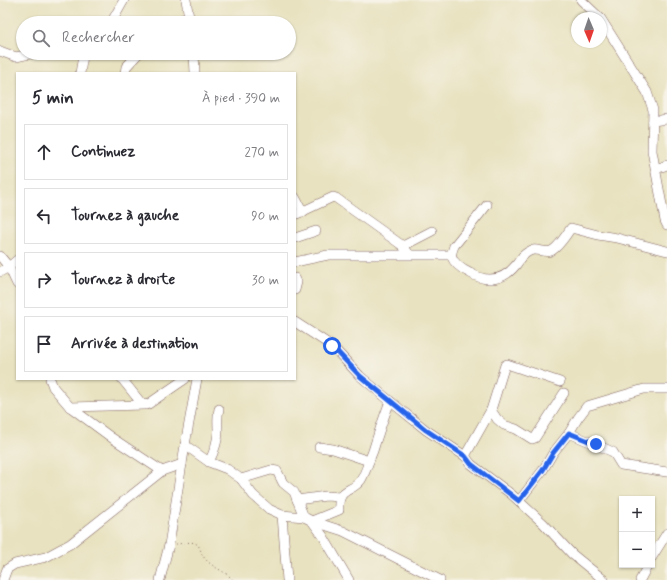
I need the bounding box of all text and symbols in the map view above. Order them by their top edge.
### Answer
north arrow [571,12,607,48]
search box [16,16,296,60]
icon: search [30,27,52,49]
text: Rechercher [62,28,135,48]
text: 5 min [32,87,74,109]
text: À pied · 390 m [202,90,280,107]
icon: ahead [33,141,55,163]
text: Continuez [71,142,135,162]
text: 270 m [244,144,279,161]
icon: left [33,205,55,227]
text: Tournez à gauche [71,206,179,226]
text: 90 m [251,208,279,225]
icon: right [33,269,55,291]
text: Tournez à droite [71,270,175,290]
text: 30 m [252,272,279,289]
icon: arrive [33,333,55,355]
text: Arrivée à destination [71,334,198,354]
route start [323,337,341,355]
route end [587,435,605,453]
map controls [619,496,655,568]
button: + [619,496,655,532]
button: − [619,532,655,568]

